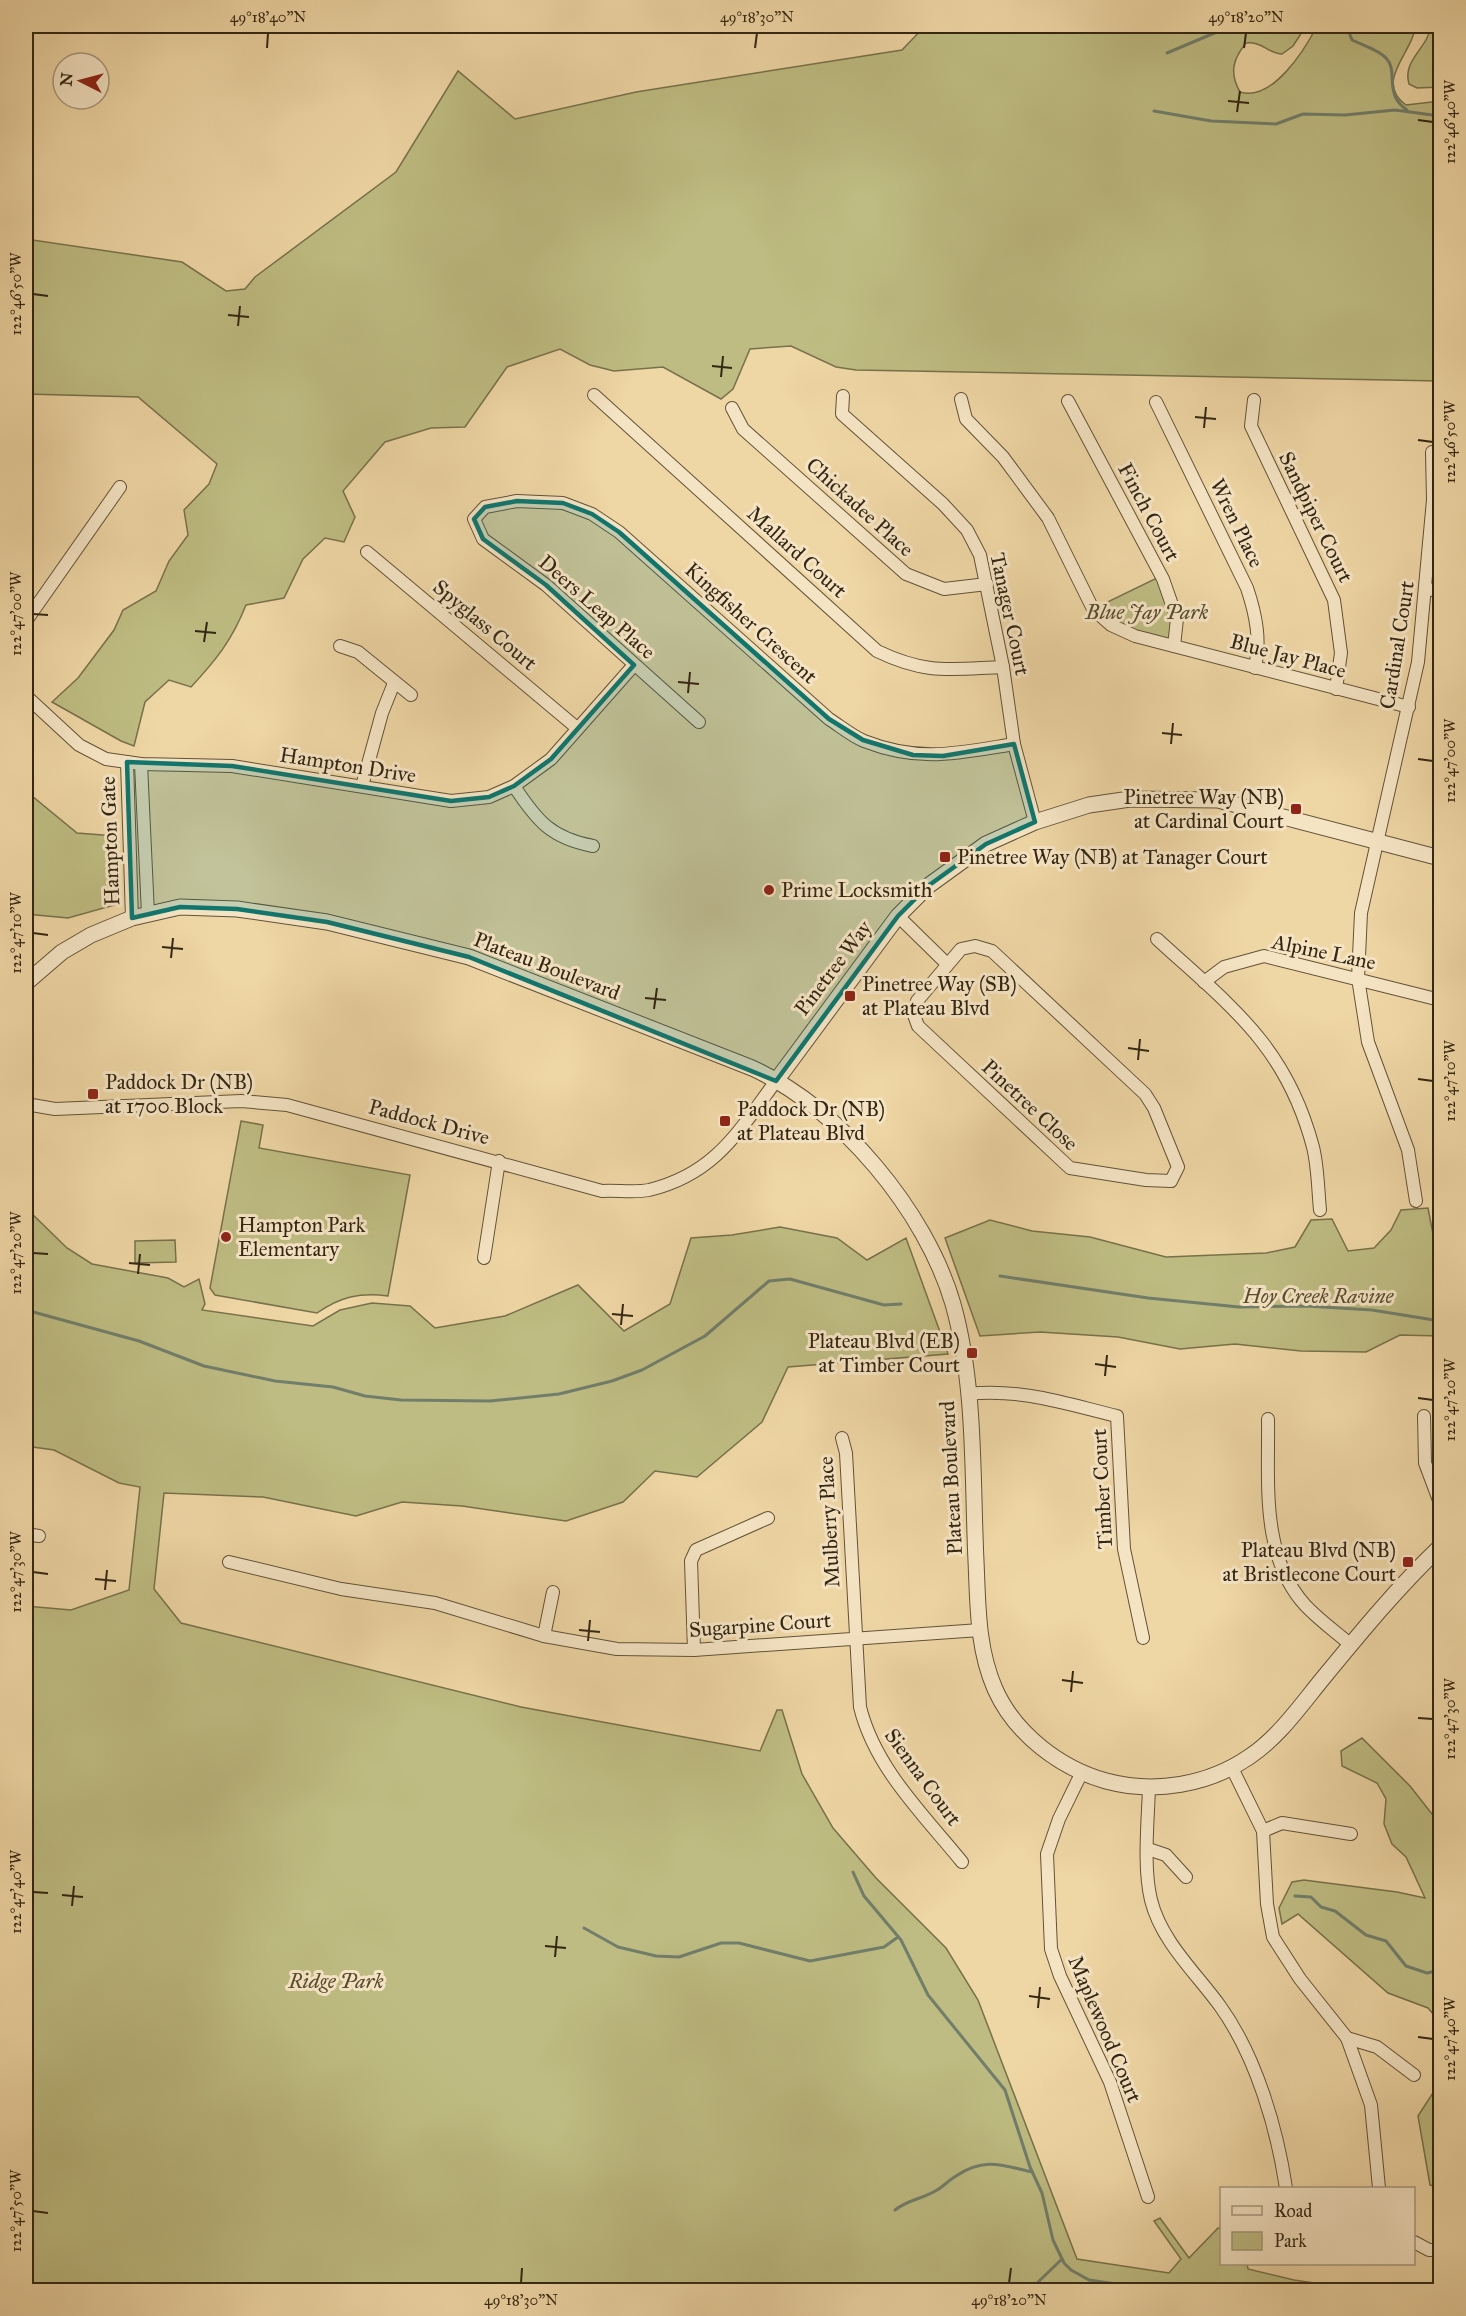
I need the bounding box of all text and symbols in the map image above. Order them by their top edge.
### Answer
text: 49°18'40"N [230,8,306,26]
text: 49°18'30"N [720,8,794,26]
text: 49°18'20"N [1208,8,1284,26]
north arrow [51,51,111,111]
text: N [56,71,77,87]
text: 122°46'40"W [1441,79,1459,164]
text: 122°46'50"W [7,252,25,335]
text: 122°46'50"W [1441,400,1459,483]
street label: Sandpiper Court [1273,447,1359,587]
street label: Chickadee Place [801,452,919,562]
street label: Finch Court [1112,458,1186,566]
street label: Wren Place [1204,474,1270,572]
street label: Mallard Court [742,500,853,604]
street label: Deers Leap Place [533,549,661,665]
street label: Tanager Court [984,550,1036,678]
street label: Kingfisher Crescent [679,557,823,690]
text: 122°47'00"W [7,571,25,656]
street label: Spyglass Court [428,574,543,676]
street label: Cardinal Court [1374,579,1420,711]
park label: Blue Jay Park [1085,599,1209,625]
street label: Blue Jay Place [1227,628,1349,684]
text: 122°47'00"W [1441,718,1459,803]
street label: Hampton Drive [278,741,418,789]
street label: Hampton Gate [95,776,125,906]
place label: Pinetree Way (NB) at Cardinal Court [1123,784,1285,834]
marker: Pinetree Way (NB) at Cardinal Court [1289,802,1303,816]
place label: Pinetree Way (NB) at Tanager Court [957,844,1268,870]
marker: Pinetree Way (NB) at Tanager Court [938,850,952,864]
place label: Prime Locksmith [781,877,933,903]
marker: Prime Locksmith [762,883,776,897]
text: 122°47'10"W [7,892,25,974]
street label: Pinetree Way [789,914,878,1021]
street label: Plateau Boulevard [470,926,624,1006]
street label: Alpine Lane [1269,928,1378,976]
place label: Pinetree Way (SB) at Plateau Blvd [862,971,1017,1021]
marker: Pinetree Way (SB) at Plateau Blvd [843,989,857,1003]
text: 122°47'10"W [1441,1040,1459,1122]
street label: Pinetree Close [976,1054,1084,1156]
place label: Paddock Dr (NB) at 1700 Block [105,1069,253,1119]
marker: Paddock Dr (NB) at 1700 Block [86,1087,100,1101]
street label: Paddock Drive [366,1093,493,1151]
place label: Paddock Dr (NB) at Plateau Blvd [737,1096,885,1146]
marker: Paddock Dr (NB) at Plateau Blvd [718,1114,732,1128]
text: 122°47'20"W [7,1211,25,1294]
place label: Hampton Park Elementary [238,1212,365,1262]
marker: Hampton Park Elementary [219,1230,233,1244]
park label: Hoy Creek Ravine [1242,1283,1395,1309]
place label: Plateau Blvd (EB) at Timber Court [808,1328,961,1378]
marker: Plateau Blvd (EB) at Timber Court [965,1346,979,1360]
text: 122°47'20"W [1441,1358,1459,1441]
street label: Plateau Boulevard [934,1400,968,1556]
street label: Timber Court [1086,1428,1118,1550]
street label: Mulberry Place [813,1455,845,1588]
text: 122°47'30"W [7,1530,25,1613]
place label: Plateau Blvd (NB) at Bristlecone Court [1222,1537,1397,1587]
marker: Plateau Blvd (NB) at Bristlecone Court [1401,1555,1415,1569]
street label: Sugarpine Court [688,1607,832,1643]
text: 122°47'30"W [1441,1677,1459,1760]
street label: Sienna Court [879,1723,967,1831]
text: 122°47'40"W [7,1849,25,1934]
street label: Maplewood Court [1062,1952,1148,2107]
park label: Ridge Park [287,1968,384,1994]
text: 122°47'40"W [1441,1996,1459,2081]
text: 122°47'50"W [7,2169,25,2252]
legend [1220,2187,1415,2265]
text: Road [1274,2200,1312,2222]
text: Park [1274,2230,1307,2252]
text: 49°18'30"N [484,2291,558,2309]
text: 49°18'20"N [971,2291,1047,2309]

